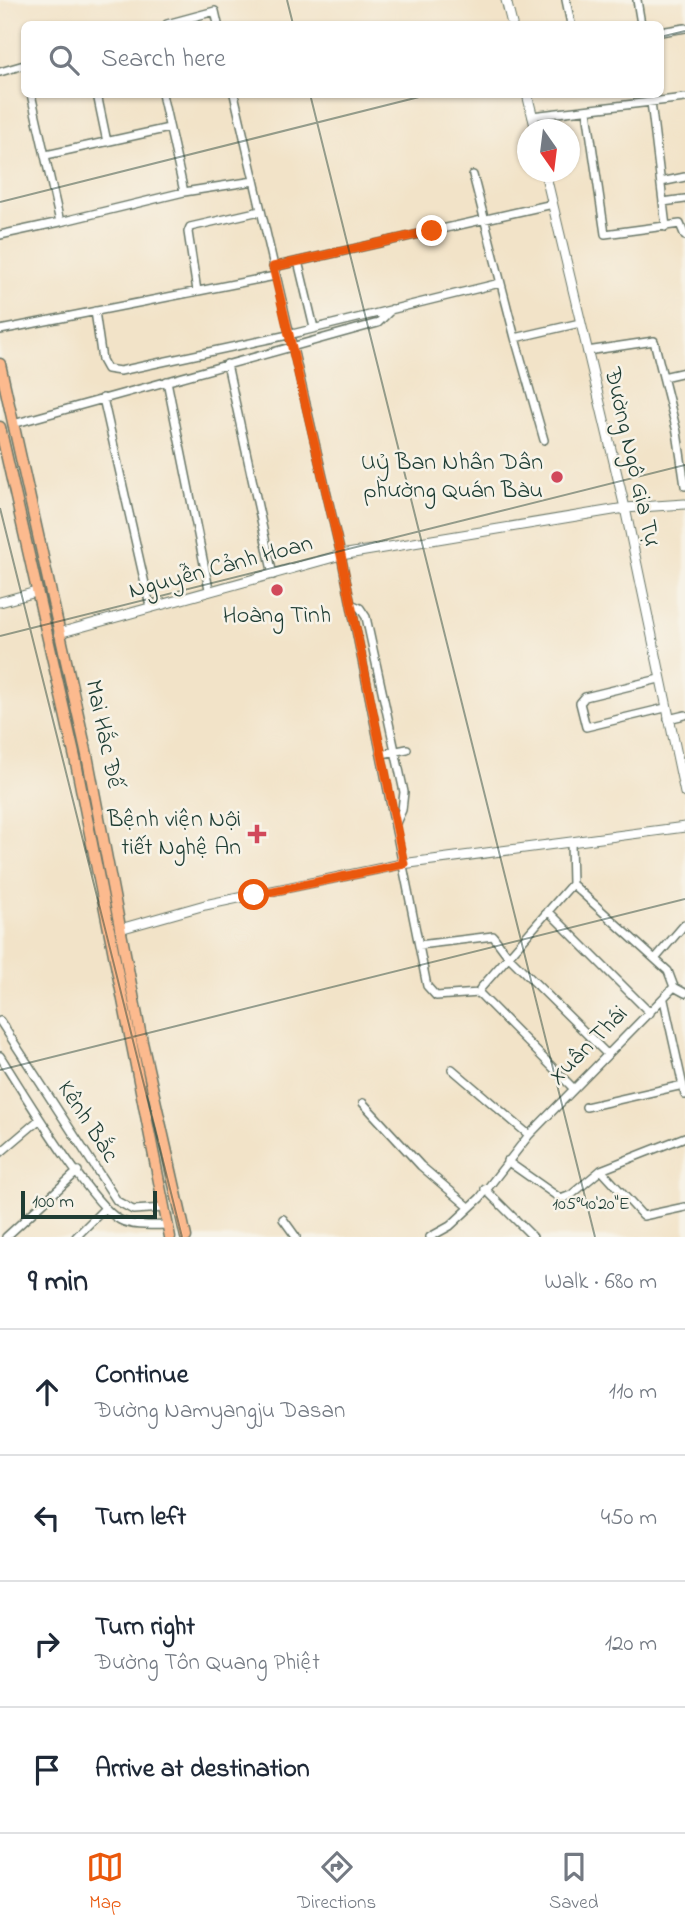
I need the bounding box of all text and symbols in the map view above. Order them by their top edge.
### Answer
search box [21,21,664,98]
icon: search [45,41,83,79]
text: Search here [101,41,226,79]
north arrow [517,119,580,182]
route end [416,215,447,246]
street label: Đường Ngô Gia Tự [593,363,669,550]
place label: Uỷ Ban Nhân Dân phường Quán Bàu [361,446,543,509]
marker: Uỷ Ban Nhân Dân phường Quán Bàu [549,469,565,485]
street label: Nguyễn Cảnh Hoan [125,527,317,610]
marker: Hoàng Tình [269,582,285,598]
place label: Hoàng Tình [223,599,331,634]
street label: Mai Hắc Đế [74,677,132,794]
place label: Bệnh viện Nội tiết Nghệ An [106,803,241,866]
marker: Bệnh viện Nội tiết Nghệ An [247,824,267,844]
route start [238,879,269,910]
street label: Xuân Thái [541,998,637,1094]
street label: Kênh Bắc [47,1074,127,1170]
scale bar [21,1188,158,1220]
text: 100 m [32,1189,74,1216]
text: 105°40'20"E [552,1192,630,1218]
text: 9 min [28,1261,88,1305]
text: Walk · 680 m [544,1266,657,1299]
text: Continue [95,1357,188,1395]
icon: ahead [28,1373,66,1411]
text: 110 m [609,1376,657,1409]
text: Đường Namyangju Dasan [95,1395,345,1428]
icon: left [28,1499,66,1537]
text: Turn left [95,1499,186,1537]
text: 450 m [601,1502,657,1535]
text: Turn right [95,1609,195,1647]
icon: right [28,1625,66,1663]
text: 120 m [605,1628,657,1661]
text: Đường Tôn Quang Phiệt [95,1647,320,1680]
icon: arrive [28,1751,66,1789]
text: Arrive at destination [95,1751,310,1789]
tab: Map [86,1848,124,1917]
tab: Directions [297,1848,376,1917]
tab: Saved [549,1848,599,1917]

